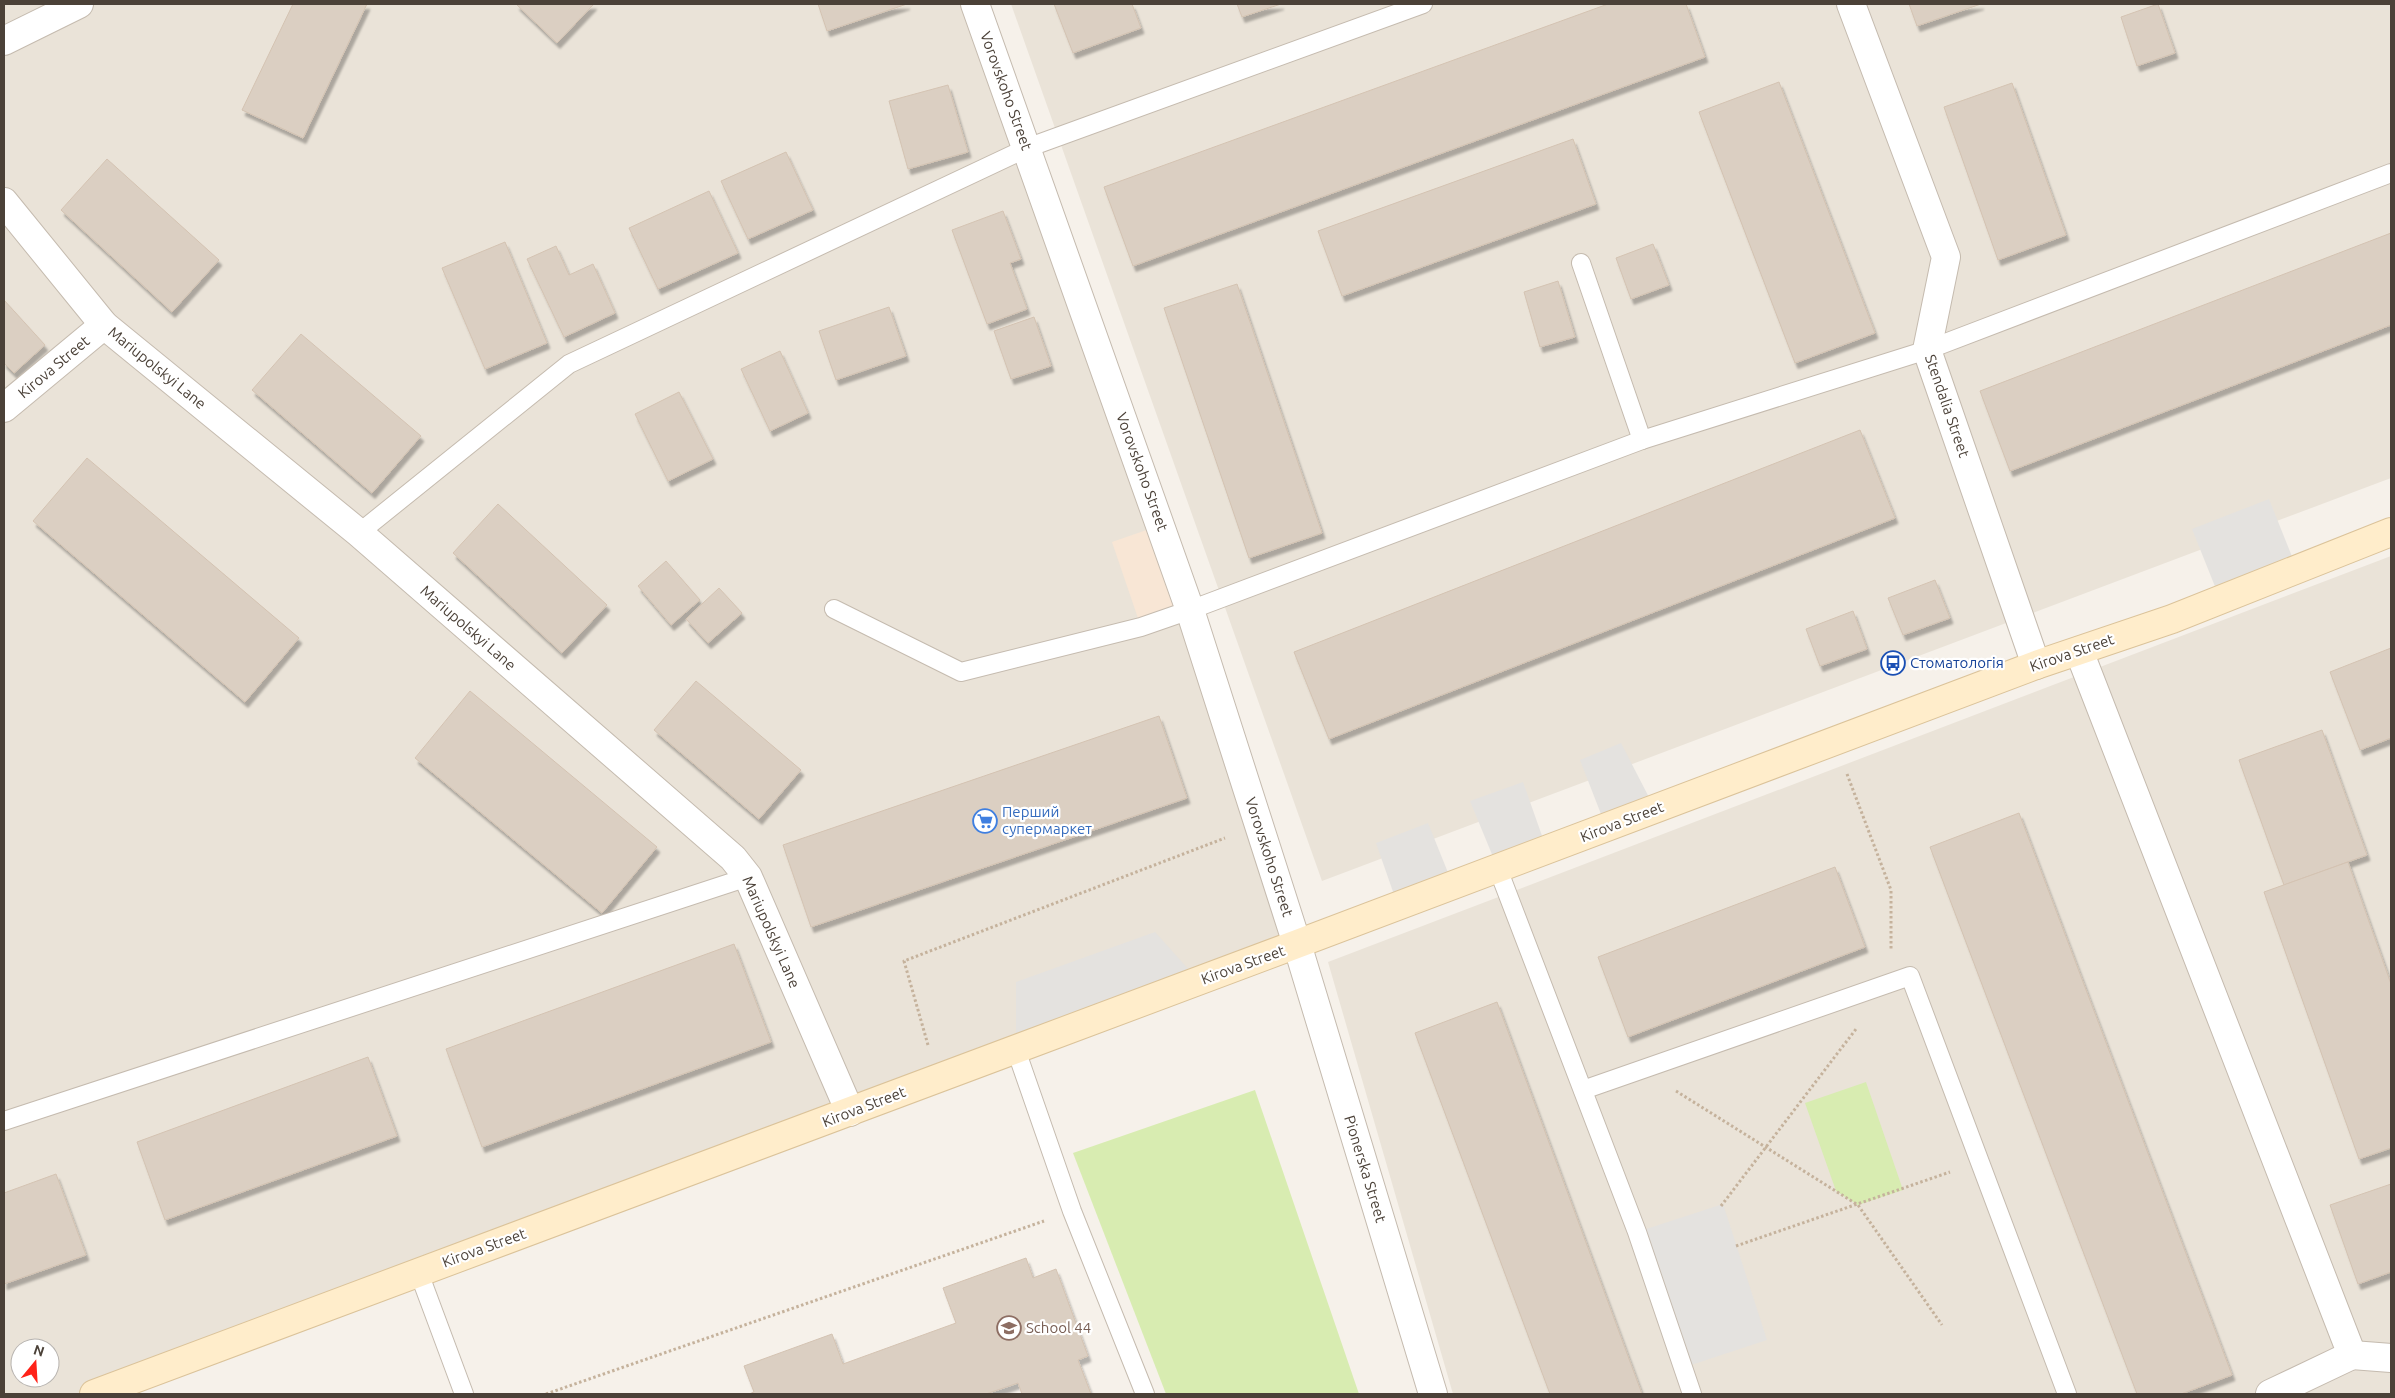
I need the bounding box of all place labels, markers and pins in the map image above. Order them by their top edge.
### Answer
bus stop icon: Стоматологія [1880,650,1906,676]
place label: Стоматологія [1910,654,2004,671]
place label: Перший супермаркет [1002,803,1092,837]
supermarket icon: Перший супермаркет [972,808,998,834]
school or university icon: School 44 [996,1315,1022,1341]
place label: School 44 [1026,1319,1091,1336]

